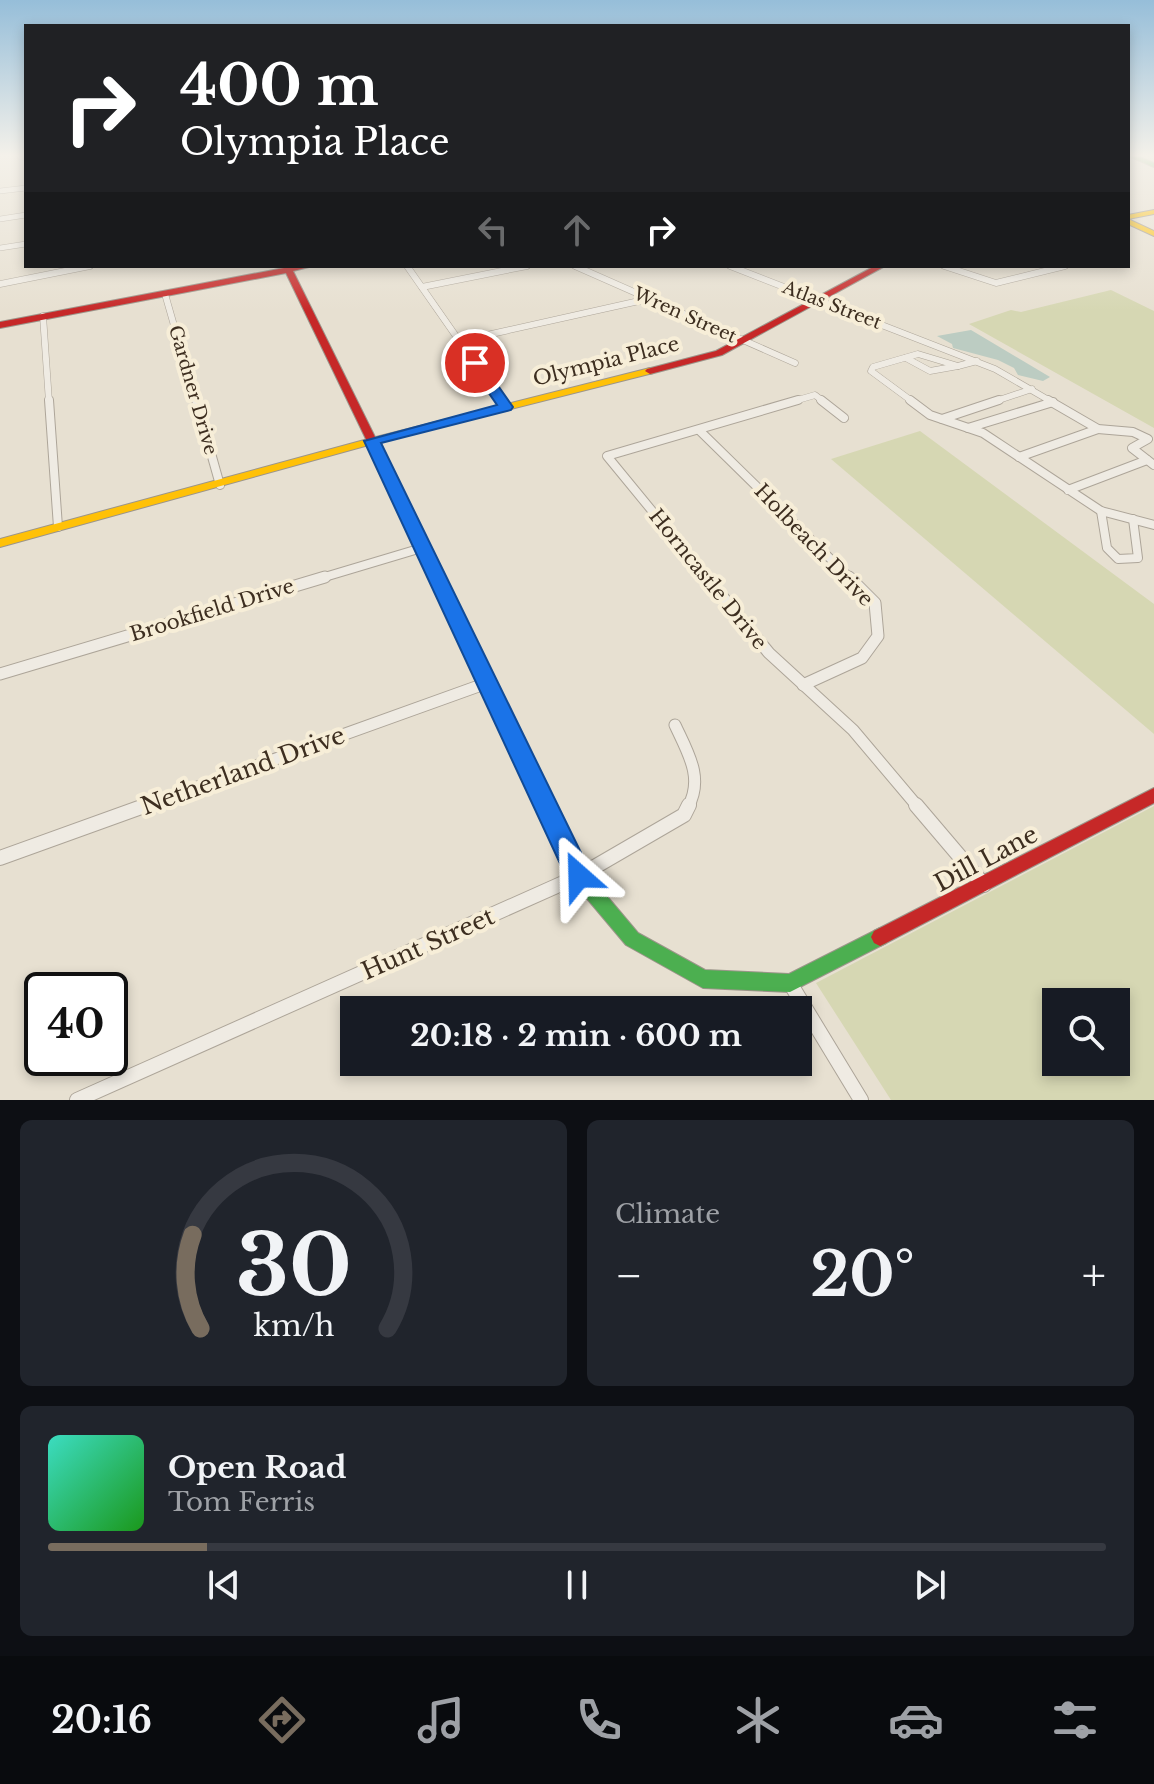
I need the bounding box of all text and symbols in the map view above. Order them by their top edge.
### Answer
text: 400 m [180,51,379,120]
icon: right [48,56,152,160]
text: Olympia Place [180,120,450,165]
icon: left [471,208,515,252]
icon: ahead [555,208,599,252]
icon: right [639,208,683,252]
street label: Atlas Street [779,276,885,334]
street label: Wren Street [629,282,740,348]
street label: Gardner Drive [164,323,222,457]
pin [441,329,509,397]
street label: Olympia Place [530,331,682,391]
icon: arrive [453,341,497,385]
street label: Holbeach Drive [750,479,878,611]
street label: Horncastle Drive [644,504,772,654]
street label: Brookfield Drive [127,574,297,646]
street label: Netherland Drive [137,720,349,821]
street label: Dill Lane [929,819,1042,898]
position arrow [537,834,621,918]
street label: Hunt Street [357,901,499,986]
speed limit sign: 40 [24,972,128,1076]
map controls [1042,988,1130,1076]
button: search [1042,988,1130,1076]
text: 20:18 · 2 min · 600 m [410,1017,742,1054]
text: Climate [615,1198,720,1230]
text: 30 [236,1214,351,1317]
text: 20° [810,1238,915,1312]
text: − [615,1248,643,1303]
text: + [1082,1248,1106,1303]
text: km/h [253,1308,334,1344]
text: Open Road [168,1449,347,1486]
text: Tom Ferris [168,1486,315,1518]
icon: previous [202,1563,246,1607]
icon: pause [555,1563,599,1607]
icon: next [908,1563,952,1607]
icon: directions [254,1692,310,1748]
icon: music [413,1692,469,1748]
icon: phone [571,1692,627,1748]
icon: climate [730,1692,786,1748]
icon: car [888,1692,944,1748]
icon: filters [1047,1692,1103,1748]
text: 20:16 [51,1698,152,1743]

